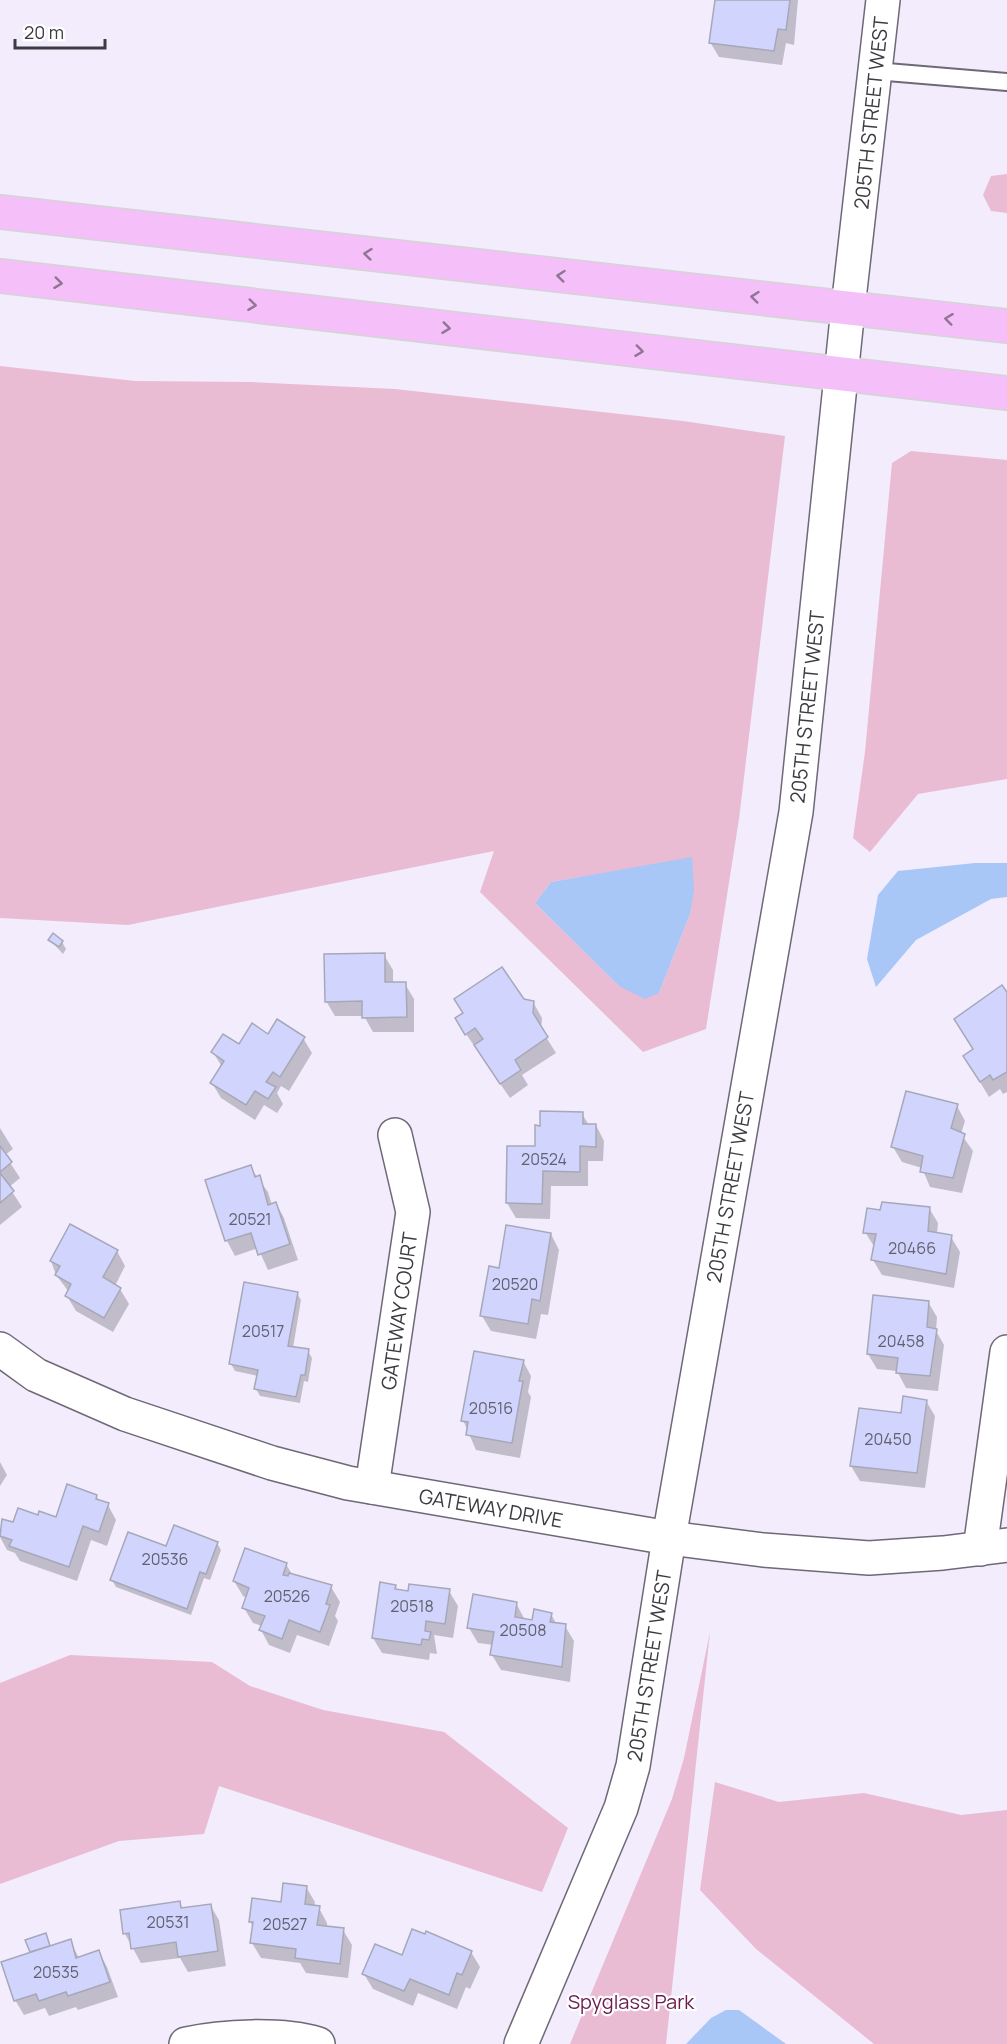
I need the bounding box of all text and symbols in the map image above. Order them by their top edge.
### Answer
scale bar [15,12,105,50]
street label: 205TH STREET WEST [847,15,895,211]
text: 20 m [24,20,64,44]
one-way arrow [363,248,372,261]
one-way arrow [557,270,566,282]
one-way arrow [54,276,63,289]
one-way arrow [751,292,760,304]
one-way arrow [247,299,256,311]
one-way arrow [944,314,953,326]
one-way arrow [441,321,450,334]
one-way arrow [635,344,644,356]
street label: 205TH STREET WEST [783,609,831,805]
street label: 205TH STREET WEST [700,1089,760,1285]
house number: 20524 [521,1148,567,1170]
house number: 20521 [228,1208,272,1230]
street label: GATEWAY COURT [375,1230,423,1392]
house number: 20466 [888,1237,936,1259]
house number: 20520 [492,1273,538,1295]
house number: 20517 [242,1320,284,1342]
house number: 20458 [878,1330,924,1352]
house number: 20516 [469,1397,513,1419]
house number: 20450 [864,1428,912,1450]
street label: GATEWAY DRIVE [417,1482,565,1534]
house number: 20536 [142,1548,188,1570]
street label: 205TH STREET WEST [621,1568,677,1764]
house number: 20526 [264,1585,310,1607]
house number: 20518 [390,1595,434,1617]
house number: 20508 [499,1619,547,1641]
house number: 20531 [146,1911,190,1933]
house number: 20527 [263,1913,307,1935]
house number: 20535 [33,1961,79,1983]
park label: Spyglass Park [568,1988,695,2015]

